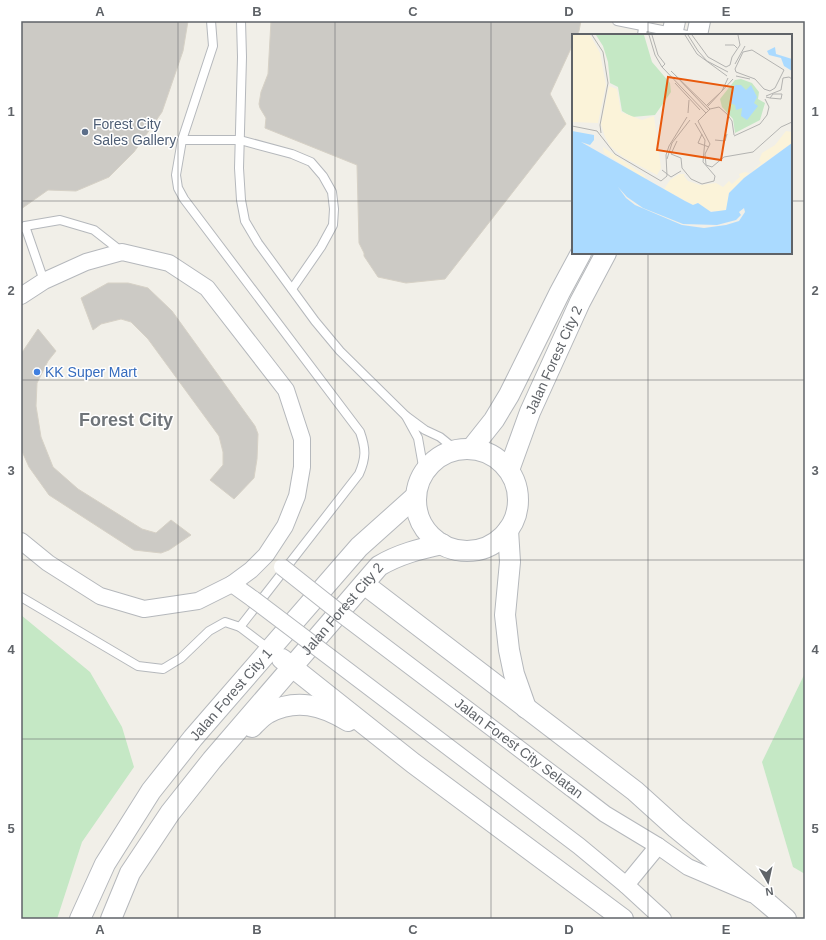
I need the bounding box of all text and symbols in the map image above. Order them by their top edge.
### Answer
text: A [95,4,105,19]
text: B [252,4,262,19]
text: C [408,4,418,19]
text: D [564,4,574,19]
text: E [722,4,731,19]
inset map [572,34,792,254]
text: 1 [7,104,15,119]
text: 1 [811,104,819,119]
place label: Forest City Sales Gallery [93,116,176,148]
marker: Forest City Sales Gallery [80,127,90,137]
text: 2 [7,283,15,298]
text: 2 [811,283,819,298]
street label: Jalan Forest City 2 [522,303,585,416]
place label: KK Super Mart [45,364,137,380]
marker: KK Super Mart [32,367,42,377]
district label: Forest City [79,410,173,430]
text: 3 [7,463,15,478]
text: 3 [811,463,819,478]
street label: Jalan Forest City 2 [298,559,386,658]
text: 4 [7,642,15,657]
text: 4 [811,642,819,657]
street label: Jalan Forest City 1 [186,645,275,744]
street label: Jalan Forest City Selatan [452,695,586,801]
text: 5 [7,821,15,836]
text: 5 [811,821,819,836]
north arrow [748,862,788,902]
text: N [765,885,774,898]
text: A [95,922,105,937]
text: B [252,922,262,937]
text: C [408,922,418,937]
text: D [564,922,574,937]
text: E [722,922,731,937]

